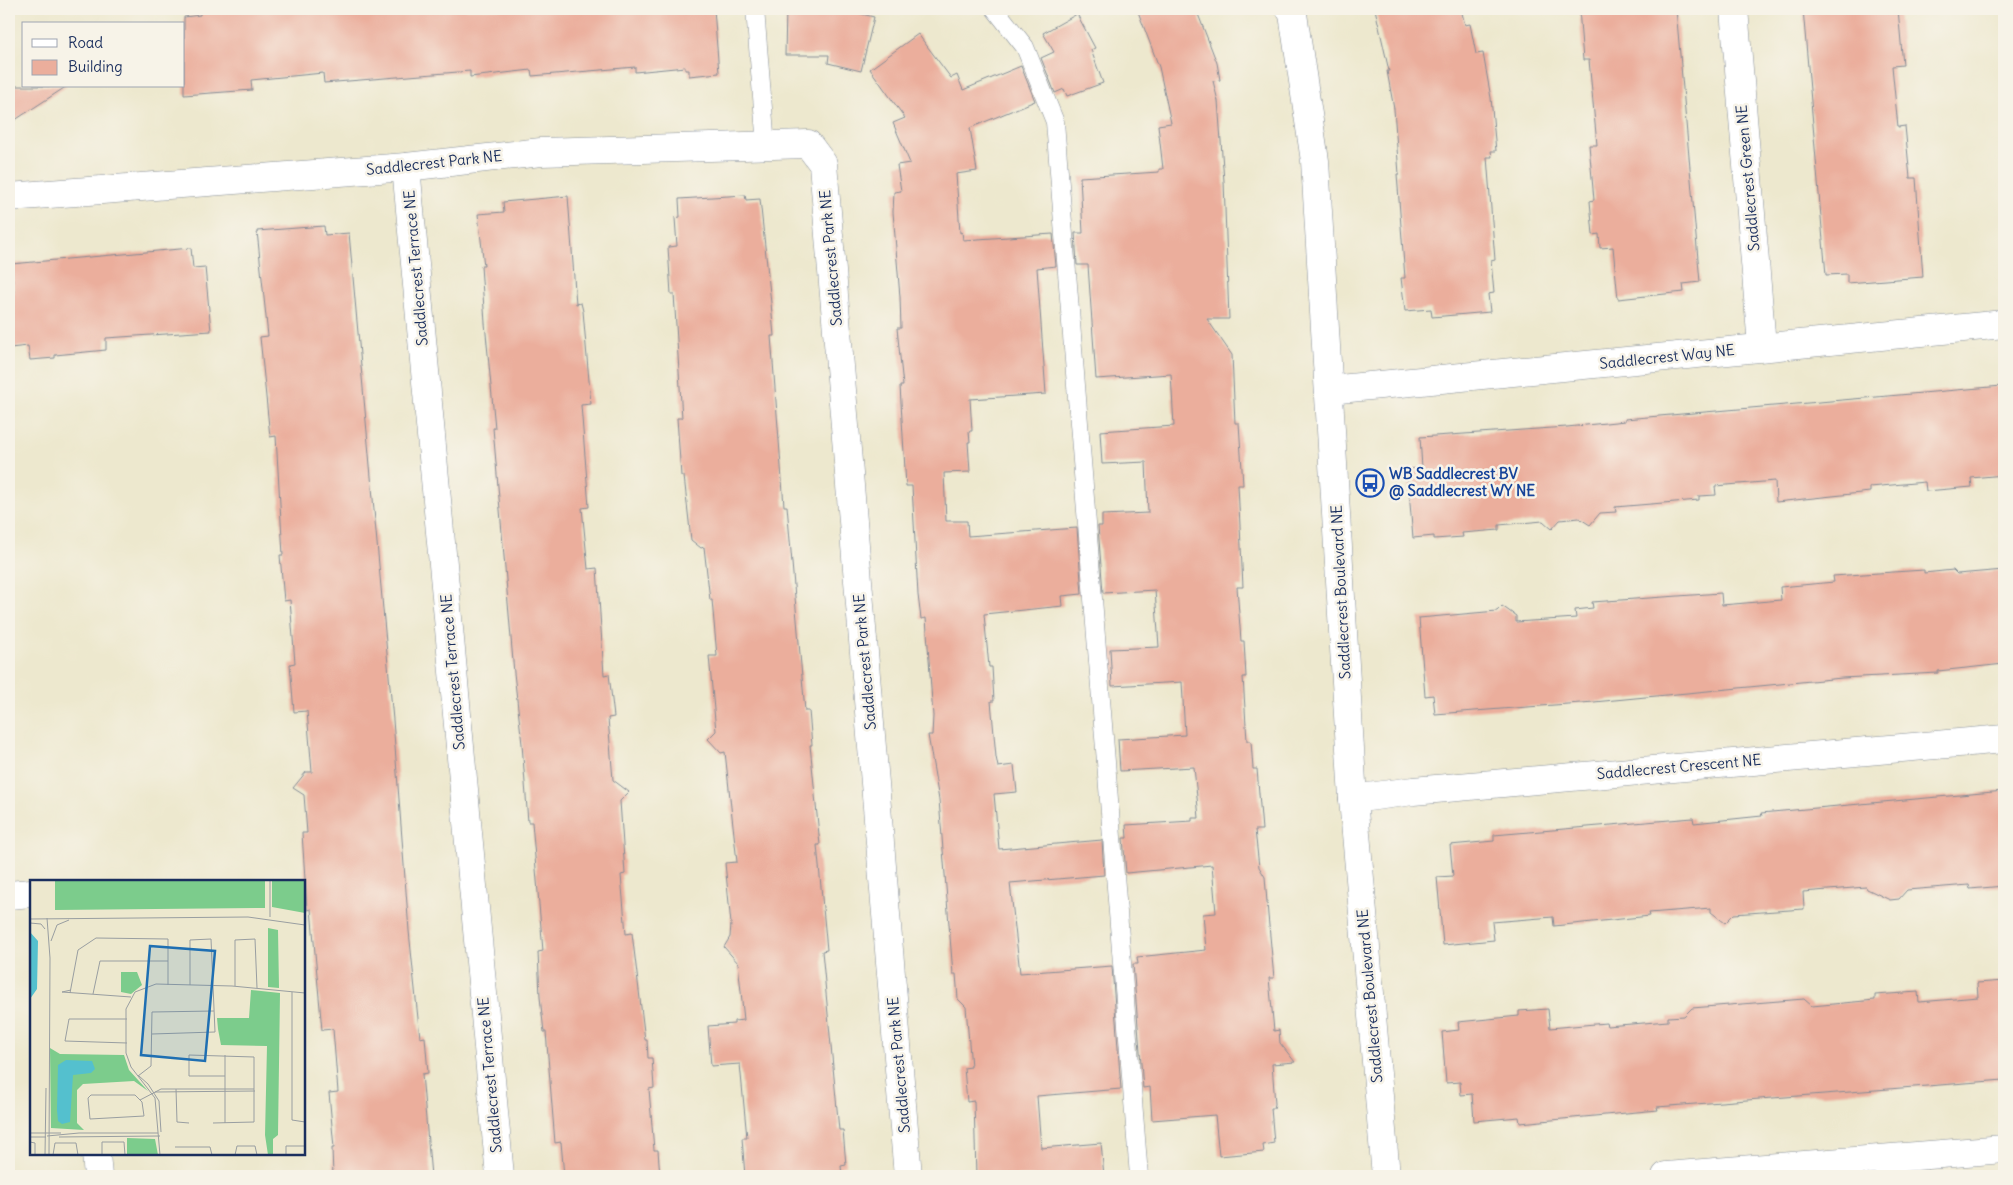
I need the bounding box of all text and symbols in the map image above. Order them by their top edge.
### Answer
legend [22,22,185,88]
text: Road [68,33,103,52]
text: Building [68,57,123,76]
street label: Saddlecrest Green NE [1732,104,1763,252]
street label: Saddlecrest Park NE [365,146,503,179]
street label: Saddlecrest Terrace NE [399,189,432,347]
street label: Saddlecrest Park NE [815,189,846,327]
street label: Saddlecrest Way NE [1598,340,1736,373]
place label: WB Saddlecrest BV @ Saddlecrest WY NE [1389,464,1535,501]
bus stop icon: WB Saddlecrest BV @ Saddlecrest WY NE [1355,468,1385,498]
street label: Saddlecrest Boulevard NE [1326,504,1355,680]
street label: Saddlecrest Terrace NE [436,593,469,751]
street label: Saddlecrest Park NE [849,593,880,731]
street label: Saddlecrest Crescent NE [1596,750,1762,783]
inset map [30,880,305,1155]
street label: Saddlecrest Boulevard NE [1352,908,1387,1084]
street label: Saddlecrest Terrace NE [473,996,506,1154]
street label: Saddlecrest Park NE [883,996,914,1134]

